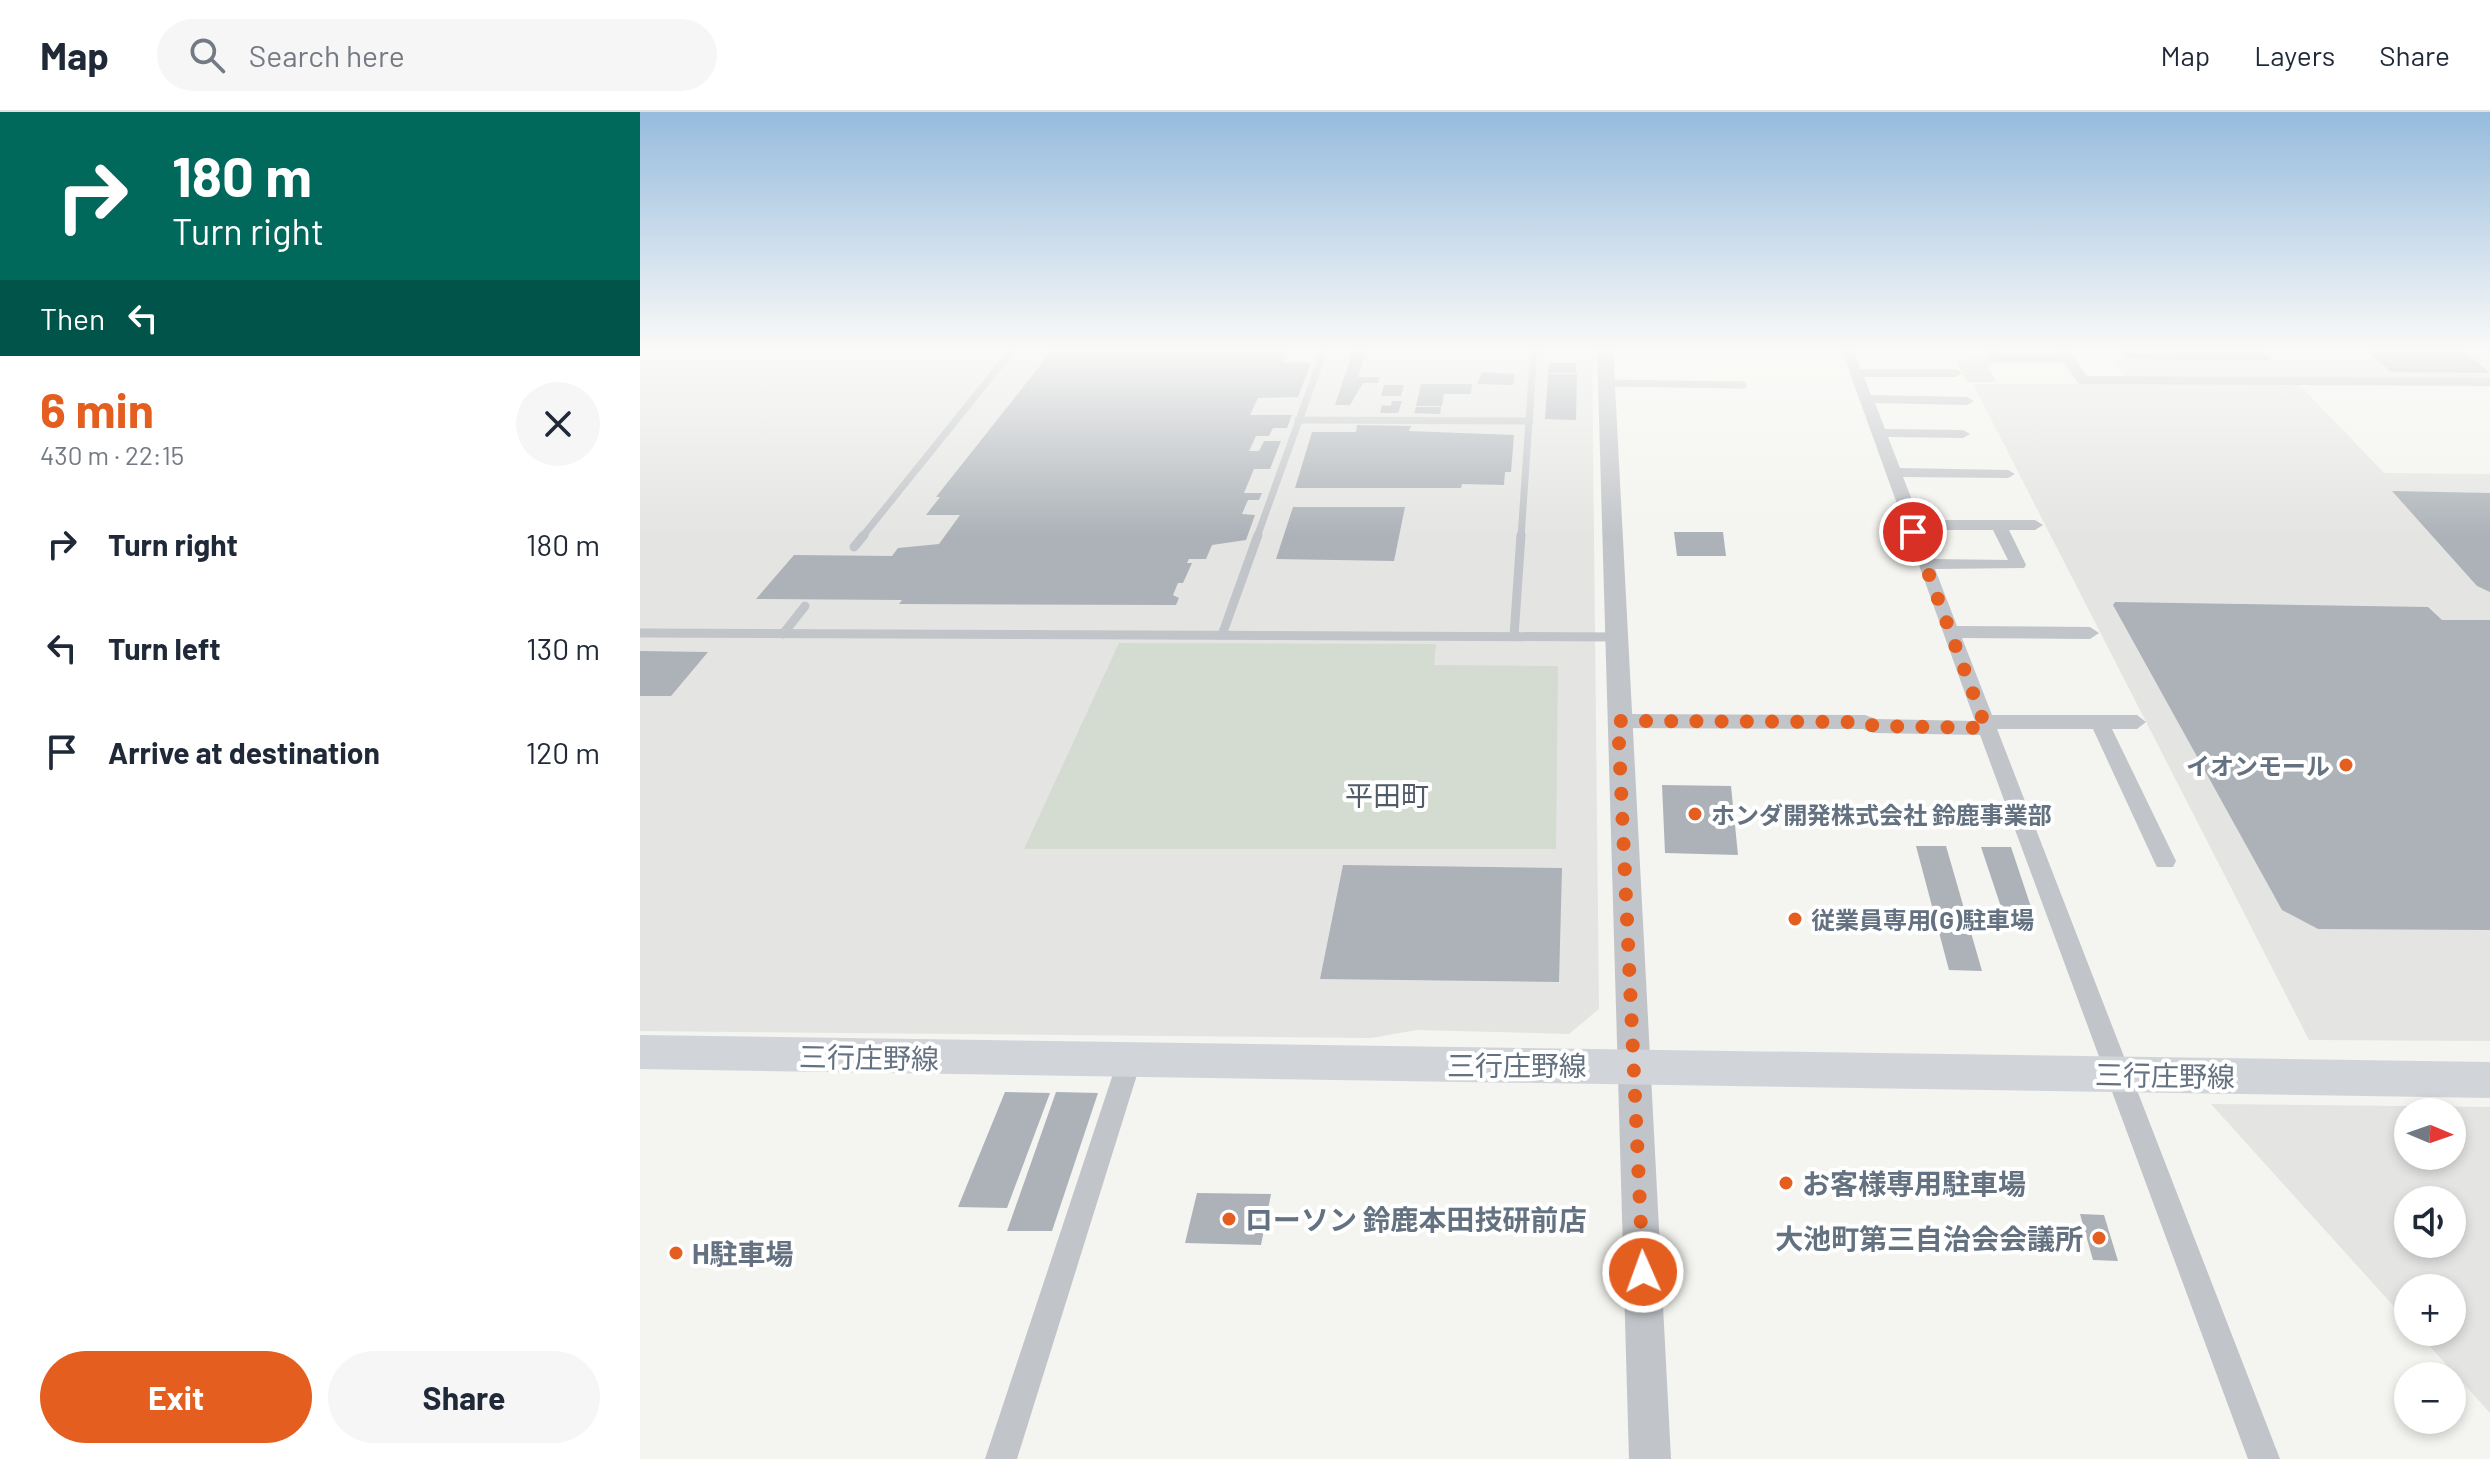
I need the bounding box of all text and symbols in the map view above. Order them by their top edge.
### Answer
search box [157,19,717,91]
text: Map [40,32,109,78]
icon: search [185,33,229,77]
text: Search here [249,37,405,73]
text: Map [2160,38,2210,72]
text: Layers [2254,38,2335,72]
text: Share [2379,38,2450,72]
text: 180 m [172,141,312,208]
icon: right [40,144,144,248]
text: Turn right [172,209,324,252]
icon: left [121,296,165,340]
text: Then [40,300,105,336]
text: 6 min [40,380,154,438]
button: close [516,382,600,466]
text: 430 m · 22:15 [40,439,184,470]
pin [1879,498,1947,566]
icon: arrive [1891,510,1935,554]
icon: right [40,522,84,566]
text: Turn right [108,526,238,562]
text: 180 m [526,526,600,562]
icon: left [40,626,84,670]
text: Turn left [108,630,221,666]
text: 130 m [526,630,600,666]
icon: arrive [40,730,84,774]
text: Arrive at destination [108,734,380,770]
text: 120 m [526,734,600,770]
place label: イオンモール [2186,751,2330,780]
marker: イオンモール [2337,756,2355,774]
district label: 平田町 [1345,778,1429,812]
place label: ホンダ開発株式会社 鈴鹿事業部 [1711,800,2052,829]
marker: ホンダ開発株式会社 鈴鹿事業部 [1686,805,1704,823]
place label: 従業員専用(G)駐車場 [1811,905,2034,934]
marker: 従業員専用(G)駐車場 [1786,910,1804,928]
street label: 三行庄野線 [799,1039,939,1075]
street label: 三行庄野線 [1447,1048,1587,1082]
street label: 三行庄野線 [2095,1057,2235,1093]
north arrow [2394,1098,2466,1170]
map controls [2394,1098,2466,1434]
place label: お客様専用駐車場 [1802,1166,2026,1200]
marker: お客様専用駐車場 [1777,1174,1795,1192]
button: sound [2394,1186,2466,1258]
place label: ローソン 鈴鹿本田技研前店 [1245,1202,1587,1236]
marker: ローソン 鈴鹿本田技研前店 [1220,1210,1238,1228]
place label: 大池町第三自治会会議所 [1775,1221,2083,1255]
marker: 大池町第三自治会会議所 [2090,1229,2108,1247]
position arrow [1601,1230,1685,1314]
place label: H駐車場 [692,1236,794,1270]
marker: H駐車場 [667,1244,685,1262]
button: + [2394,1274,2466,1346]
button: Exit [40,1351,312,1443]
button: Share [328,1351,600,1443]
button: − [2394,1362,2466,1434]

